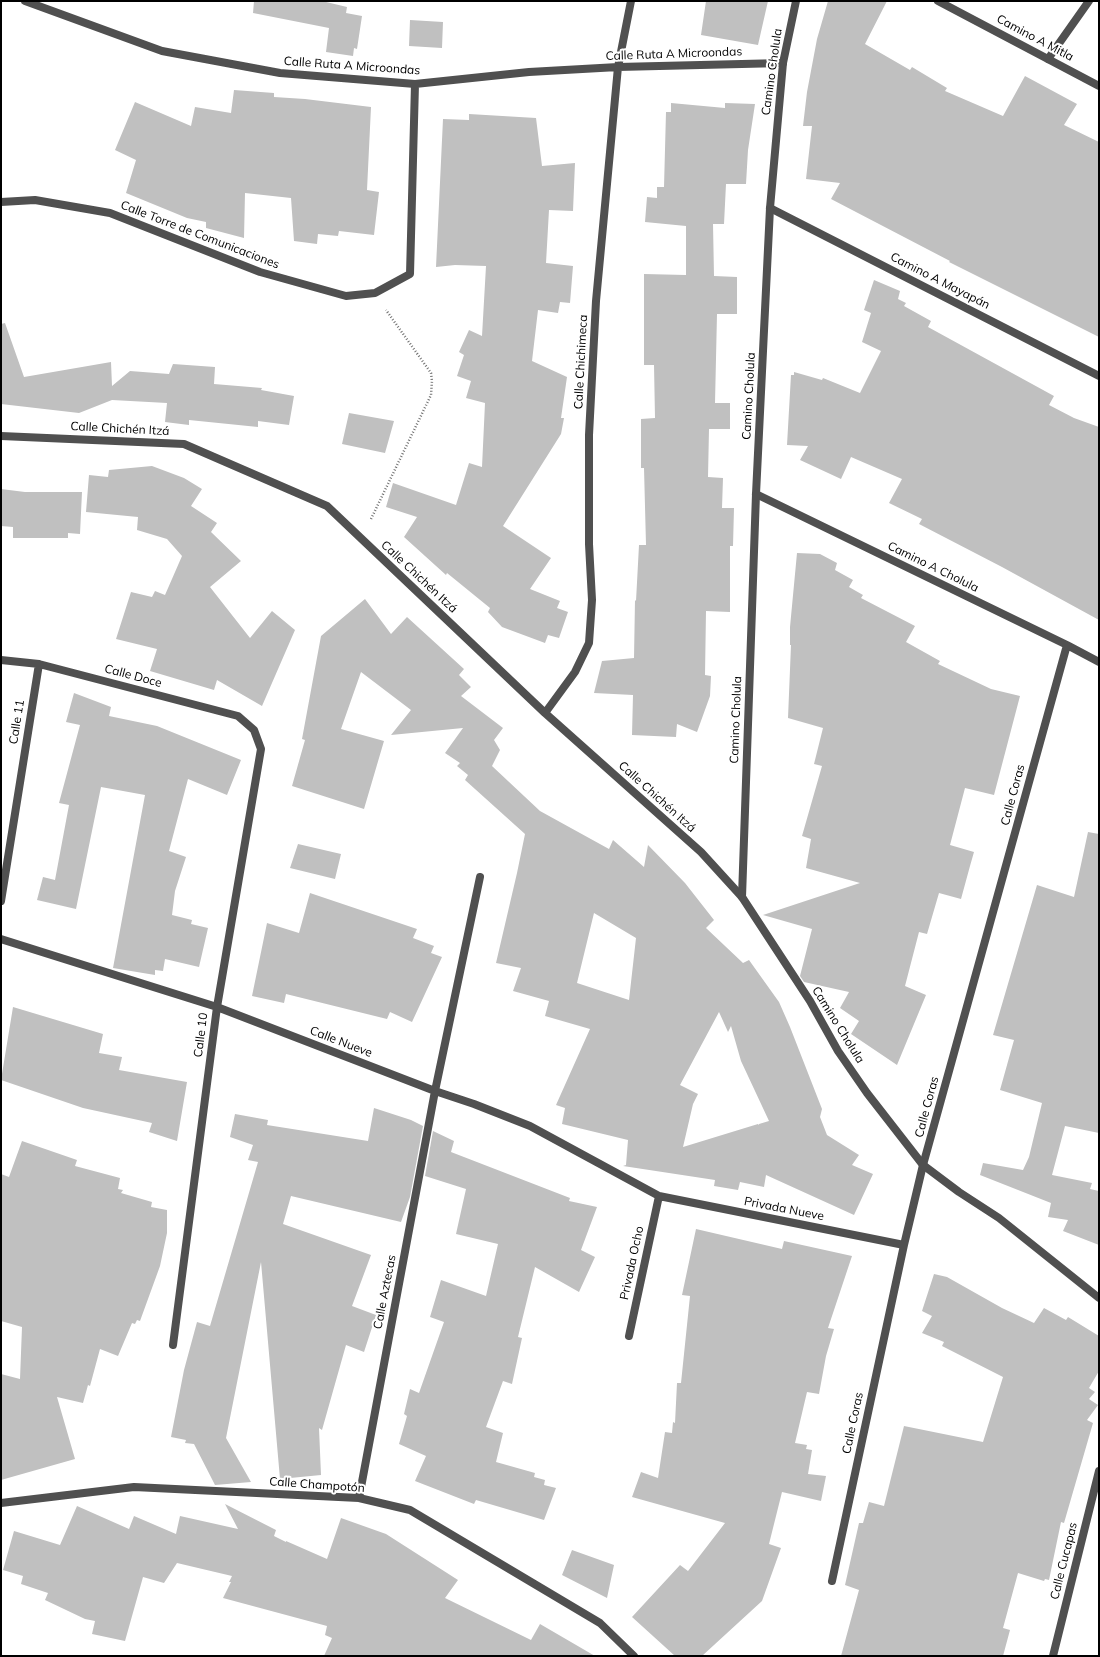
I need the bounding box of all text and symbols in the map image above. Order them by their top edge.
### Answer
street label: Camino A Mitla [994,12,1076,64]
street label: Camino Cholula [759,28,785,116]
street label: Calle Ruta A Microondas [605,44,743,64]
street label: Calle Ruta A Microondas [283,54,421,78]
street label: Calle Torre de Comunicaciones [118,198,282,272]
street label: Camino A Mayapán [888,250,992,312]
street label: Calle Chichimeca [571,314,591,410]
street label: Camino Cholula [740,352,758,440]
street label: Calle Chichén Itzá [70,419,170,439]
street label: Calle Chichén Itzá [378,538,460,616]
street label: Camino A Cholula [885,539,981,595]
street label: Calle Doce [103,661,163,691]
street label: Camino Cholula [727,676,745,764]
street label: Calle 11 [6,699,28,745]
street label: Calle Chichén Itzá [615,758,699,836]
street label: Calle Coras [998,763,1028,827]
street label: Camino Cholula [809,984,867,1066]
street label: Calle 10 [191,1012,211,1058]
street label: Calle Nueve [308,1023,374,1061]
street label: Calle Coras [912,1075,942,1139]
street label: Privada Nueve [743,1194,825,1224]
street label: Privada Ocho [617,1225,647,1301]
street label: Calle Aztecas [371,1254,399,1330]
street label: Calle Coras [839,1391,867,1455]
street label: Calle Champotón [269,1474,365,1496]
street label: Calle Cucapas [1047,1521,1081,1601]

